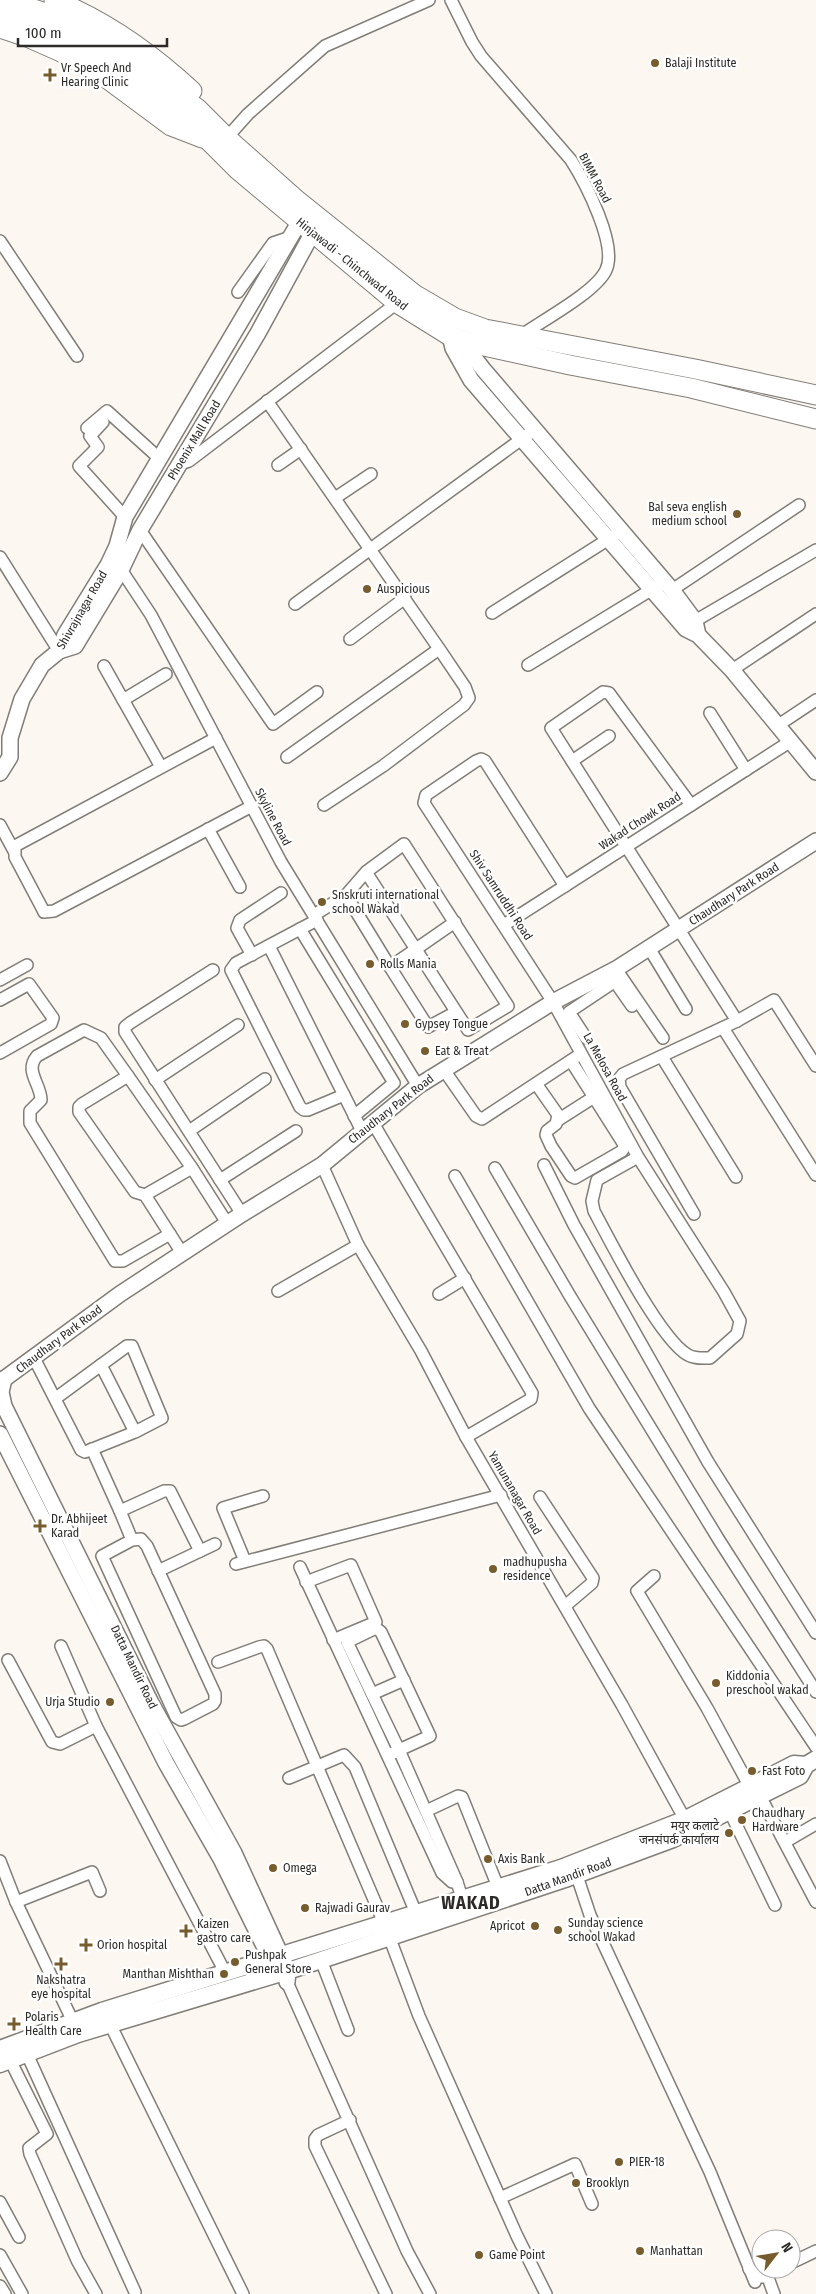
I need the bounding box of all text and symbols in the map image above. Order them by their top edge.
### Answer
scale bar [18,15,166,47]
text: 100 m [25,24,62,42]
place label: Balaji Institute [665,56,737,70]
marker: Balaji Institute [649,57,661,69]
place label: Vr Speech And Hearing Clinic [61,61,132,89]
marker: Vr Speech And Hearing Clinic [43,68,57,82]
street label: BIMM Road [576,151,614,205]
street label: Hinjawadi - Chinchwad Road [293,215,411,313]
street label: Phoenix Mall Road [165,398,223,482]
place label: Bal seva english medium school [648,500,727,528]
marker: Bal seva english medium school [731,508,743,520]
street label: Shivrajnagar Road [54,568,110,652]
place label: Auspicious [377,582,430,596]
marker: Auspicious [361,583,373,595]
street label: Skyline Road [252,786,294,848]
street label: Wakad Chowk Road [596,789,684,853]
street label: Shiv Samruddhi Road [467,847,535,943]
street label: Chaudhary Park Road [686,860,782,928]
place label: Snskruti international school Wakad [332,888,439,916]
marker: Snskruti international school Wakad [316,896,328,908]
place label: Rolls Mania [380,957,437,971]
marker: Rolls Mania [364,958,376,970]
place label: Gypsey Tongue [415,1017,488,1031]
marker: Gypsey Tongue [399,1018,411,1030]
street label: La Melosa Road [580,1030,630,1104]
place label: Eat & Treat [435,1044,489,1058]
marker: Eat & Treat [419,1045,431,1057]
street label: Chaudhary Park Road [346,1071,436,1147]
street label: Chaudhary Park Road [13,1302,105,1376]
street label: Yamunanagar Road [485,1449,545,1537]
place label: Dr. Abhijeet Karad [51,1512,107,1540]
marker: Dr. Abhijeet Karad [33,1519,47,1533]
place label: madhupusha residence [503,1555,567,1583]
marker: madhupusha residence [487,1563,499,1575]
street label: Datta Mandir Road [108,1623,160,1711]
place label: Kiddonia preschool wakad [726,1669,809,1697]
marker: Kiddonia preschool wakad [710,1677,722,1689]
place label: Urja Studio [45,1695,100,1709]
marker: Urja Studio [104,1696,116,1708]
place label: Fast Foto [762,1764,805,1778]
marker: Fast Foto [746,1765,758,1777]
place label: Chaudhary Hardware [752,1806,805,1834]
marker: Chaudhary Hardware [736,1814,748,1826]
place label: मयुर कलाटे जनसंपर्क कार्यालय [639,1818,720,1847]
marker: मयुर कलाटे जनसंपर्क कार्यालय [723,1827,735,1839]
place label: Axis Bank [498,1852,545,1866]
marker: Axis Bank [482,1853,494,1865]
street label: Datta Mandir Road [523,1855,613,1899]
place label: Omega [283,1861,317,1875]
marker: Omega [267,1862,279,1874]
district label: WAKAD [441,1892,501,1914]
place label: Rajwadi Gaurav [315,1901,391,1915]
marker: Rajwadi Gaurav [299,1902,311,1914]
place label: Sunday science school Wakad [568,1916,643,1944]
place label: Kaizen gastro care [197,1917,251,1945]
place label: Apricot [490,1919,525,1933]
marker: Apricot [529,1920,541,1932]
marker: Kaizen gastro care [179,1924,193,1938]
marker: Sunday science school Wakad [552,1924,564,1936]
marker: Orion hospital [79,1938,93,1952]
place label: Orion hospital [97,1938,167,1952]
place label: Pushpak General Store [245,1948,311,1976]
marker: Pushpak General Store [229,1956,241,1968]
marker: Nakshatra eye hospital [54,1957,68,1971]
place label: Manthan Mishthan [123,1967,214,1981]
marker: Manthan Mishthan [218,1968,230,1980]
place label: Nakshatra eye hospital [31,1973,91,2001]
place label: Polaris Health Care [25,2010,82,2038]
marker: Polaris Health Care [7,2017,21,2031]
place label: PIER-18 [629,2155,665,2169]
marker: PIER-18 [613,2156,625,2168]
place label: Brooklyn [586,2176,629,2190]
marker: Brooklyn [570,2177,582,2189]
north arrow [751,2229,801,2279]
text: N [777,2240,796,2256]
place label: Manhattan [650,2244,703,2258]
marker: Manhattan [634,2245,646,2257]
place label: Game Point [489,2248,545,2262]
marker: Game Point [473,2249,485,2261]

